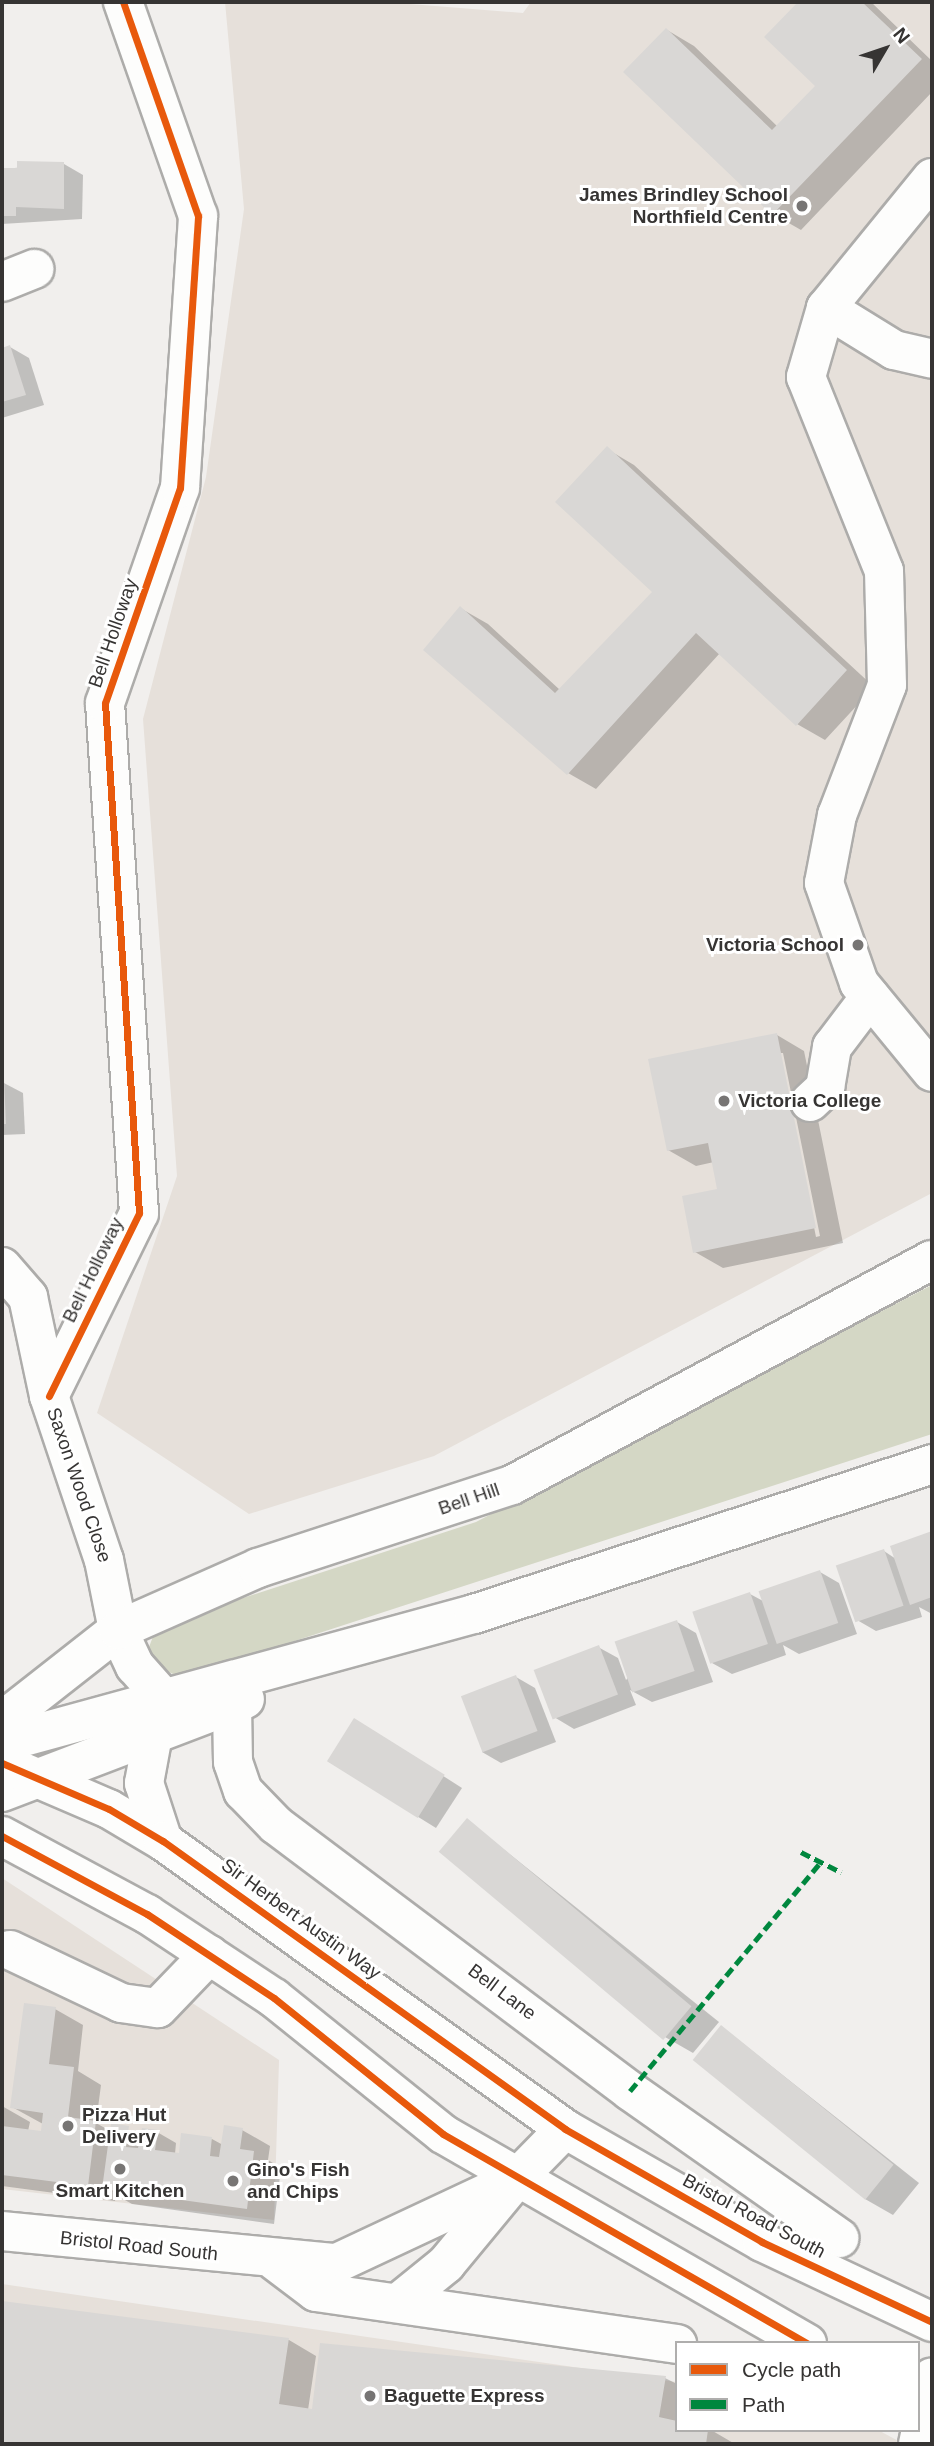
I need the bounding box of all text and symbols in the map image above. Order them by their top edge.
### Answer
north arrow [850,14,920,84]
text: N [889,24,914,47]
place label: James Brindley School Northfield Centre [579,184,788,228]
marker: James Brindley School Northfield Centre [794,198,810,214]
street label: Bell Holloway [84,575,142,691]
place label: Victoria School [706,934,844,956]
marker: Victoria School [850,937,866,953]
place label: Victoria College [738,1090,881,1112]
marker: Victoria College [716,1093,732,1109]
street label: Bell Holloway [58,1214,128,1326]
street label: Saxon Wood Close [42,1405,116,1565]
street label: Bell Hill [435,1478,503,1520]
street label: Sir Herbert Austin Way [216,1853,386,1985]
street label: Bell Lane [464,1959,540,2025]
place label: Pizza Hut Delivery [82,2104,166,2148]
marker: Pizza Hut Delivery [60,2118,76,2134]
place label: Gino's Fish and Chips [247,2159,350,2203]
marker: Smart Kitchen [112,2161,128,2177]
street label: Bristol Road South [679,2169,829,2263]
marker: Gino's Fish and Chips [225,2173,241,2189]
place label: Smart Kitchen [56,2180,184,2202]
street label: Bristol Road South [59,2226,219,2266]
legend [675,2341,920,2432]
text: Cycle path [742,2358,841,2381]
place label: Baguette Express [384,2385,545,2407]
marker: Baguette Express [362,2388,378,2404]
text: Path [742,2393,785,2416]

